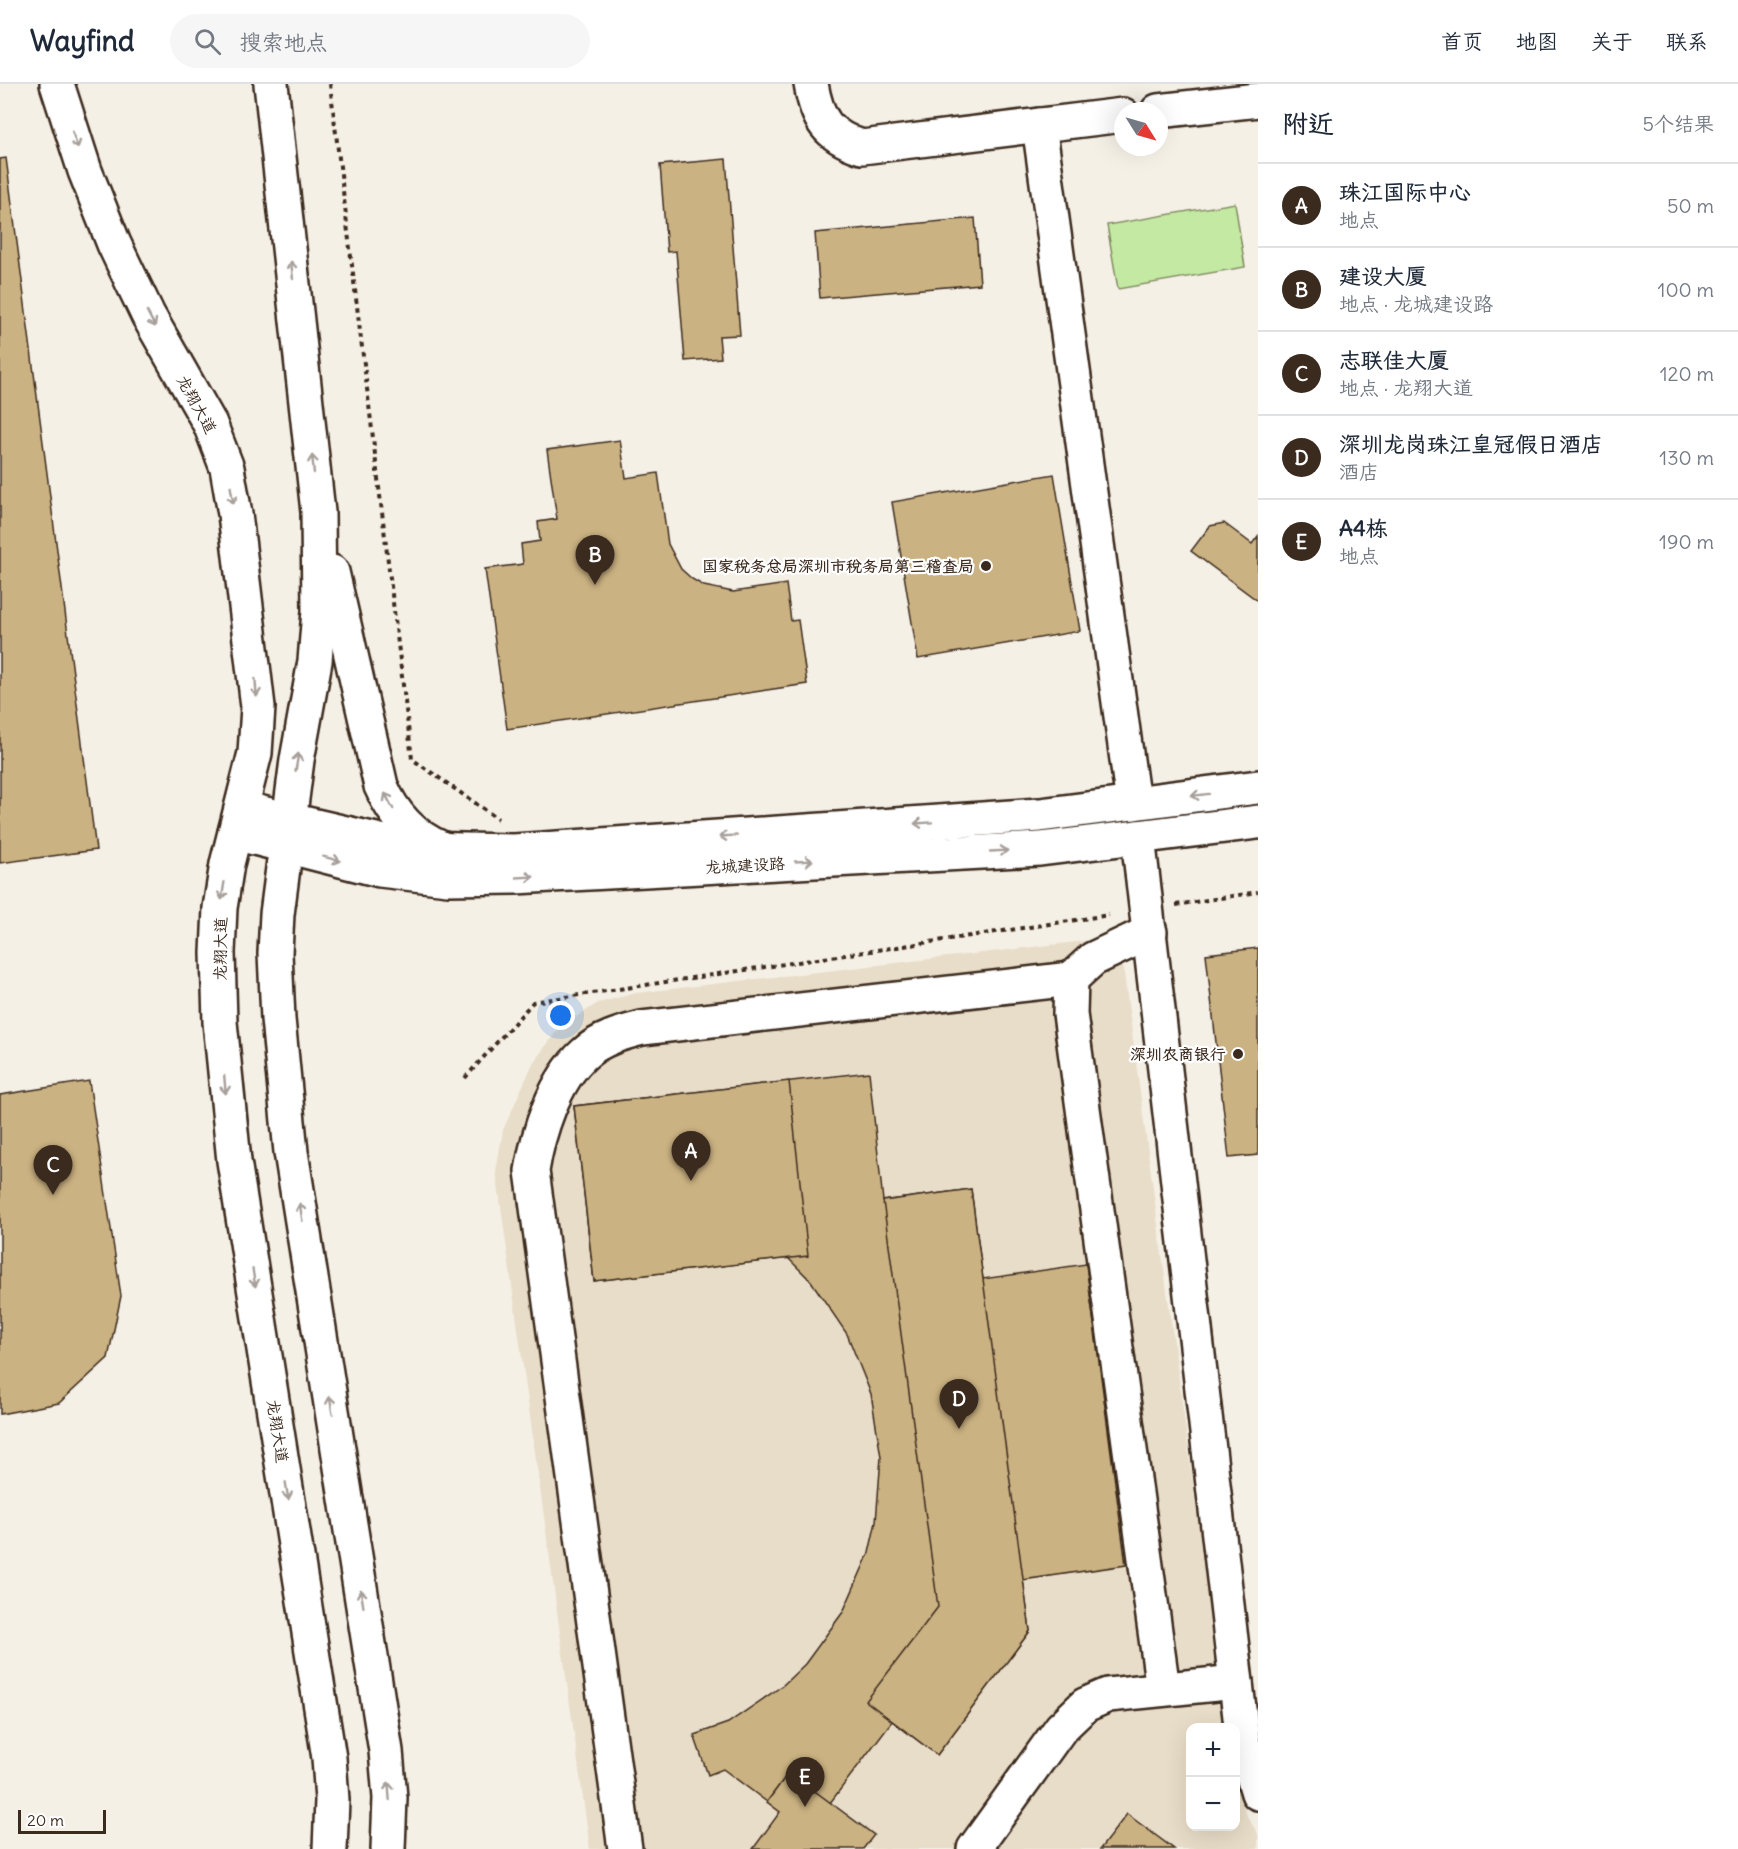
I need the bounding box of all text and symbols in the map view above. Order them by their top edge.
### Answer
search box [170,14,590,68]
text: Wayfind [30,23,134,59]
icon: search [191,25,224,58]
text: 搜索地点 [239,28,327,56]
text: 首页 [1441,28,1483,55]
text: 地图 [1516,28,1558,55]
text: 关于 [1591,28,1633,55]
text: 联系 [1666,28,1708,55]
north arrow [1114,102,1168,156]
text: 附近 [1282,107,1334,140]
text: 5个结果 [1643,111,1714,136]
one-way arrow [70,130,81,149]
text: 珠江国际中心 [1339,178,1471,206]
text: A [1295,193,1308,218]
text: 50 m [1667,193,1714,218]
text: 地点 [1339,207,1379,232]
one-way arrow [286,261,297,281]
text: 建设大厦 [1339,262,1427,290]
text: B [1295,277,1308,302]
text: 100 m [1657,277,1714,302]
text: 地点 · 龙城建设路 [1339,291,1493,316]
one-way arrow [145,310,157,327]
text: 志联佳大厦 [1339,346,1449,374]
text: C [1295,361,1308,386]
text: 120 m [1660,361,1714,386]
street label: 龙翔大道 [173,371,221,437]
text: 地点 · 龙翔大道 [1339,375,1473,400]
text: 深圳龙岗珠江皇冠假日酒店 [1339,430,1603,458]
text: D [1294,445,1309,470]
text: 130 m [1659,445,1714,470]
one-way arrow [307,455,318,475]
text: 酒店 [1339,459,1379,484]
one-way arrow [227,485,238,504]
text: A4栋 [1339,514,1388,542]
text: E [1296,529,1307,554]
text: 190 m [1659,529,1714,554]
pin: B [576,536,614,585]
text: 地点 [1339,543,1379,568]
place label: 国家税务总局深圳市税务局第三稽查局 [702,556,974,576]
marker: 国家税务总局深圳市税务局第三稽查局 [979,559,993,573]
one-way arrow [251,678,262,698]
one-way arrow [292,753,303,772]
one-way arrow [1191,789,1210,800]
one-way arrow [383,793,394,811]
one-way arrow [913,818,933,829]
one-way arrow [718,831,738,842]
one-way arrow [988,845,1008,856]
one-way arrow [322,853,341,865]
street label: 龙城建设路 [705,853,785,877]
one-way arrow [794,856,813,867]
one-way arrow [515,871,535,882]
one-way arrow [218,880,229,900]
street label: 龙翔大道 [209,917,231,981]
your location [546,1001,575,1030]
place label: 深圳农商银行 [1130,1044,1226,1064]
marker: 深圳农商银行 [1231,1047,1245,1061]
one-way arrow [220,1075,231,1095]
pin: A [672,1132,710,1181]
pin: C [34,1146,72,1195]
one-way arrow [295,1203,306,1223]
one-way arrow [248,1268,259,1287]
pin: D [940,1380,978,1429]
one-way arrow [326,1396,337,1415]
street label: 龙翔大道 [263,1398,293,1464]
one-way arrow [282,1481,293,1501]
one-way arrow [356,1588,367,1608]
map controls [1186,1723,1240,1831]
button: + [1186,1723,1240,1777]
pin: E [786,1758,824,1807]
button: − [1186,1777,1240,1831]
one-way arrow [383,1781,394,1801]
scale bar [18,1807,106,1834]
text: 20 m [27,1810,64,1830]

